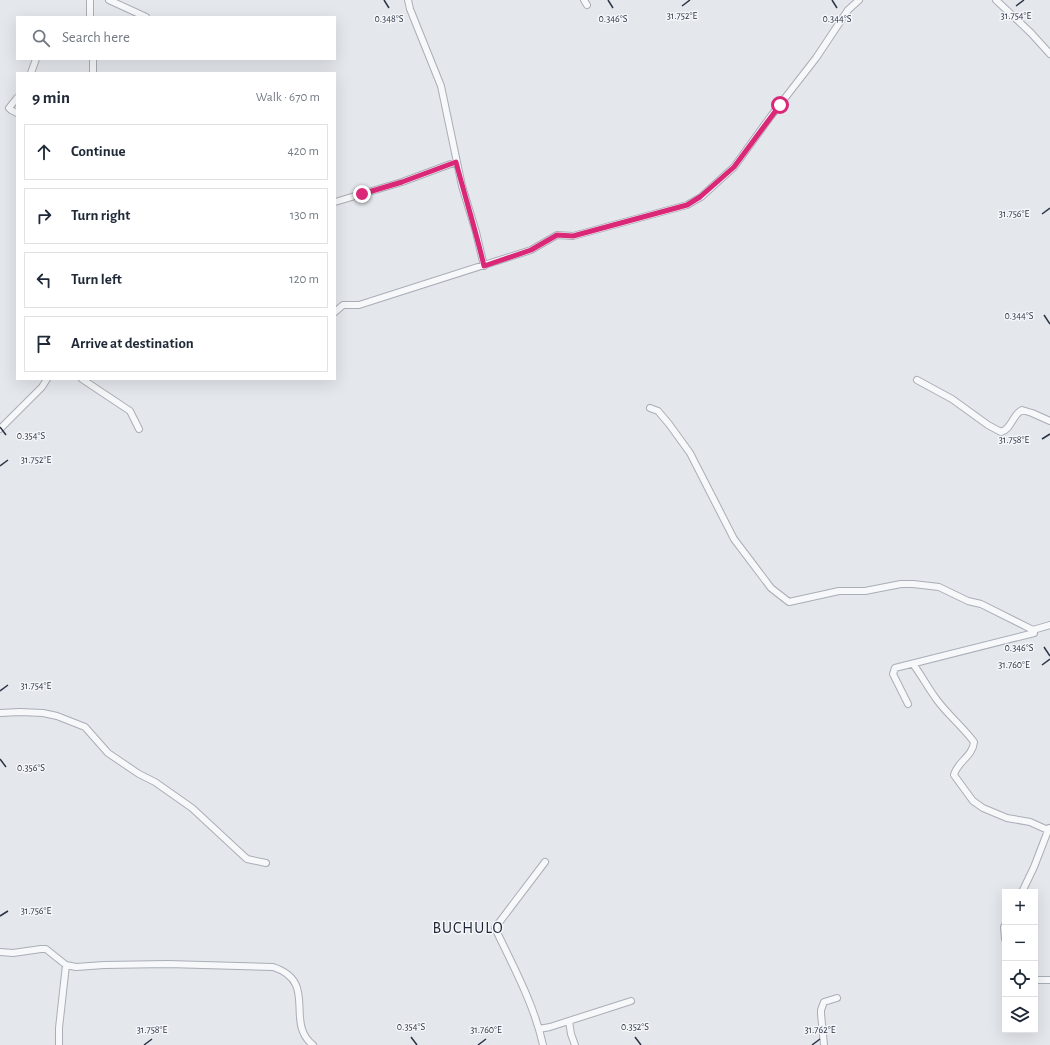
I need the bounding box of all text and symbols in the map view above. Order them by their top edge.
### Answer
text: 31.752°E [667,11,697,21]
text: 31.754°E [1001,11,1032,21]
text: 0.348°S [375,14,404,24]
text: 0.346°S [599,14,628,24]
text: 0.344°S [823,14,852,24]
search box [16,16,336,60]
icon: search [30,27,52,49]
text: Search here [62,30,130,45]
text: 9 min [32,89,70,106]
text: Walk · 670 m [256,91,320,104]
route start [771,96,789,114]
icon: ahead [33,141,55,163]
text: Continue [71,144,126,159]
text: 420 m [287,145,319,158]
route end [353,185,371,203]
icon: right [33,205,55,227]
text: Turn right [71,208,130,223]
text: 130 m [290,209,319,222]
text: 31.756°E [999,209,1030,219]
icon: left [33,269,55,291]
text: Turn left [71,272,122,287]
text: 120 m [289,273,319,286]
text: 0.344°S [1005,311,1034,321]
icon: arrive [33,333,55,355]
text: Arrive at destination [71,336,194,351]
text: 0.354°S [17,431,45,441]
text: 31.758°E [999,435,1030,445]
text: 31.752°E [21,455,51,465]
text: 0.346°S [1005,643,1034,653]
text: 31.760°E [998,660,1030,670]
text: 31.754°E [21,681,52,691]
text: 0.356°S [17,763,45,773]
map controls [1002,889,1038,1033]
button: + [1002,889,1038,925]
text: 31.756°E [21,906,52,916]
district label: BUCHULO [432,920,504,936]
button: − [1002,925,1038,961]
button: locate [1002,961,1038,997]
button: layers [1002,997,1038,1033]
text: 0.354°S [397,1022,425,1032]
text: 0.352°S [621,1022,649,1032]
text: 31.758°E [137,1025,168,1035]
text: 31.760°E [470,1025,502,1035]
text: 31.762°E [804,1025,836,1035]

